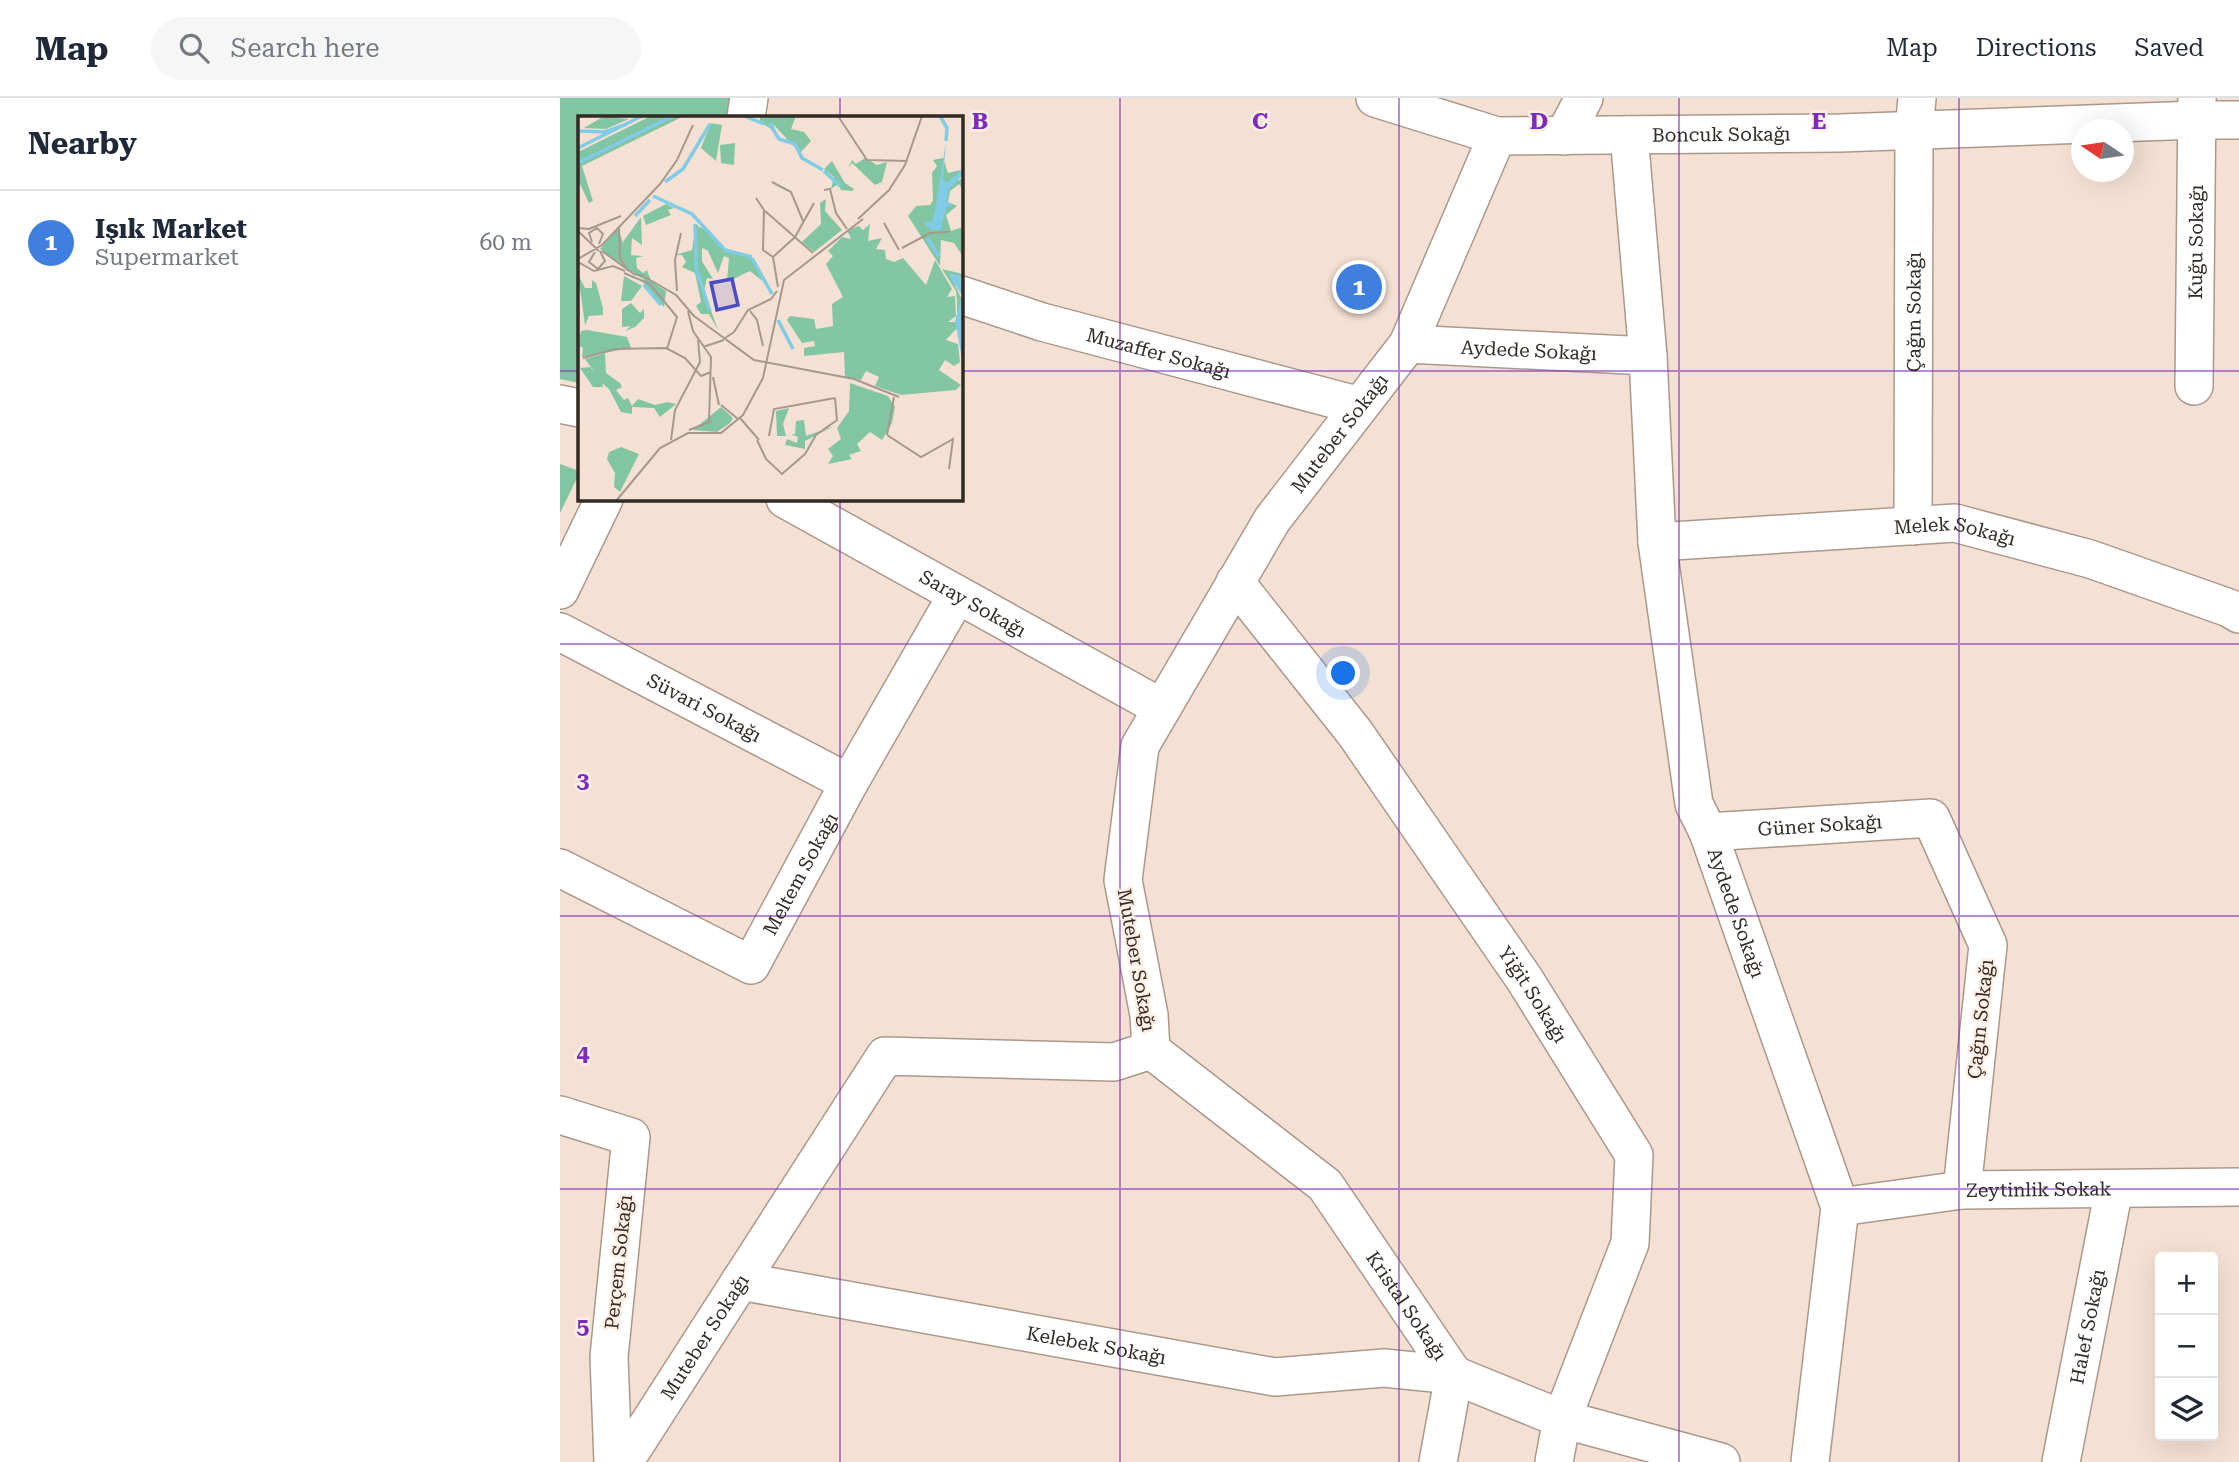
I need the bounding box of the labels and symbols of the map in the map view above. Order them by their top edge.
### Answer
text: B [972,108,988,135]
text: C [1252,108,1268,135]
text: D [1530,108,1548,135]
text: E [1812,108,1826,135]
inset map [578,116,962,500]
north arrow [2071,119,2134,182]
street label: Boncuk Sokağı [1652,122,1791,147]
street label: Kuğu Sokağı [2184,184,2208,300]
street label: Çağın Sokağı [1902,252,1926,372]
pin: 1 [1336,261,1382,313]
street label: Muzaffer Sokağı [1084,323,1233,383]
street label: Aydede Sokağı [1460,336,1597,365]
street label: Muteber Sokağı [1286,369,1393,498]
street label: Melek Sokağı [1893,512,2018,551]
street label: Saray Sokağı [916,565,1030,642]
your location [1326,656,1360,690]
street label: Süvari Sokağı [643,669,765,747]
text: 3 [577,767,590,794]
street label: Meltem Sokağı [758,809,843,939]
street label: Güner Sokağı [1757,810,1883,841]
street label: Aydede Sokağı [1703,845,1769,981]
street label: Muteber Sokağı [1113,887,1160,1033]
street label: Yiğit Sokağı [1493,942,1572,1047]
street label: Çağın Sokağı [1963,958,1998,1080]
text: 4 [577,1040,590,1067]
street label: Zeytinlik Sokak [1966,1177,2112,1202]
street label: Perçem Sokağı [600,1194,637,1331]
street label: Kristal Sokağı [1361,1247,1452,1365]
street label: Halef Sokağı [2065,1267,2110,1386]
street label: Muteber Sokağı [656,1270,754,1404]
text: 5 [577,1313,590,1340]
street label: Kelebek Sokağı [1025,1322,1168,1369]

